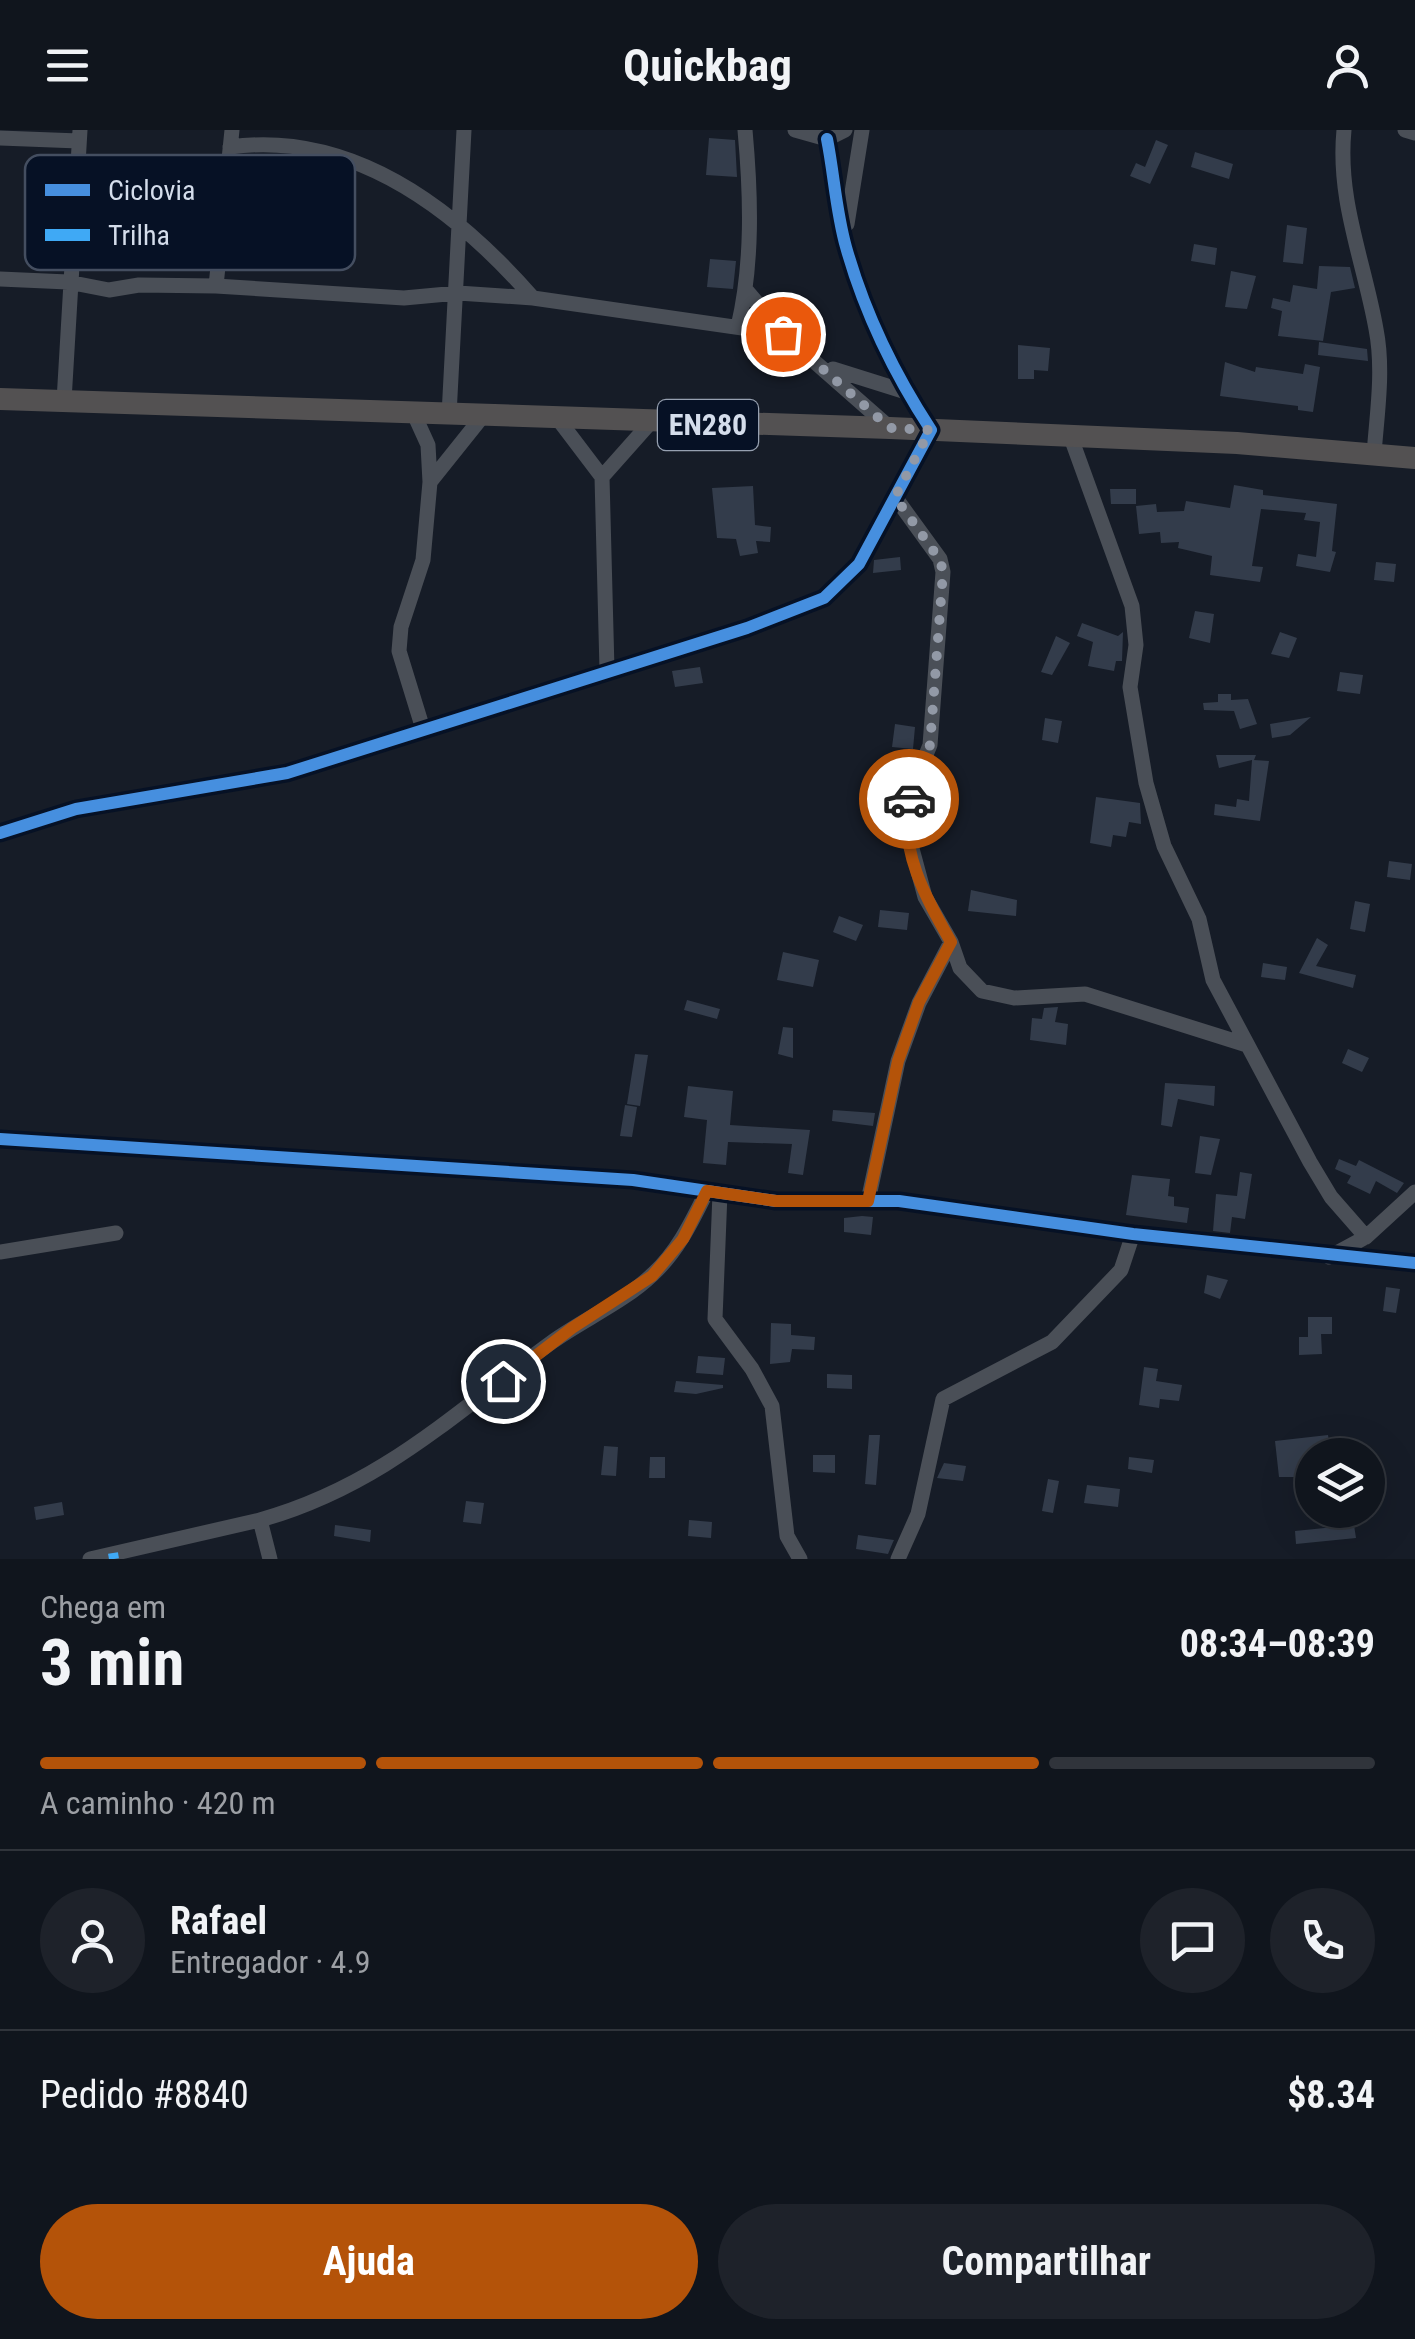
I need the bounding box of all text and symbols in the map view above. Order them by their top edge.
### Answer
icon: menu [40,38,95,93]
icon: person [1320,38,1375,93]
text: Quickbag [623,39,792,92]
legend [25,155,355,270]
text: Ciclovia [108,174,195,207]
text: Trilha [108,219,170,252]
pin [741,292,826,377]
icon: bag [756,307,811,362]
road number: EN280 [658,400,758,450]
courier [859,749,959,849]
icon: car [882,772,937,827]
pin [461,1339,546,1424]
icon: home [476,1354,531,1409]
map controls [1295,1438,1385,1528]
button: layers [1295,1438,1385,1528]
text: Chega em [40,1588,166,1626]
text: 08:34–08:39 [1180,1622,1375,1666]
text: 3 min [40,1625,184,1701]
text: A caminho · 420 m [40,1784,276,1822]
button: person [40,1888,145,1993]
button: chat [1140,1888,1245,1993]
button: phone [1270,1888,1375,1993]
text: Rafael [170,1899,267,1943]
text: Entregador · 4.9 [170,1943,371,1981]
text: Pedido #8840 [40,2073,249,2117]
text: $8.34 [1287,2073,1375,2117]
button: Ajuda [40,2204,698,2319]
button: Compartilhar [718,2204,1375,2319]

